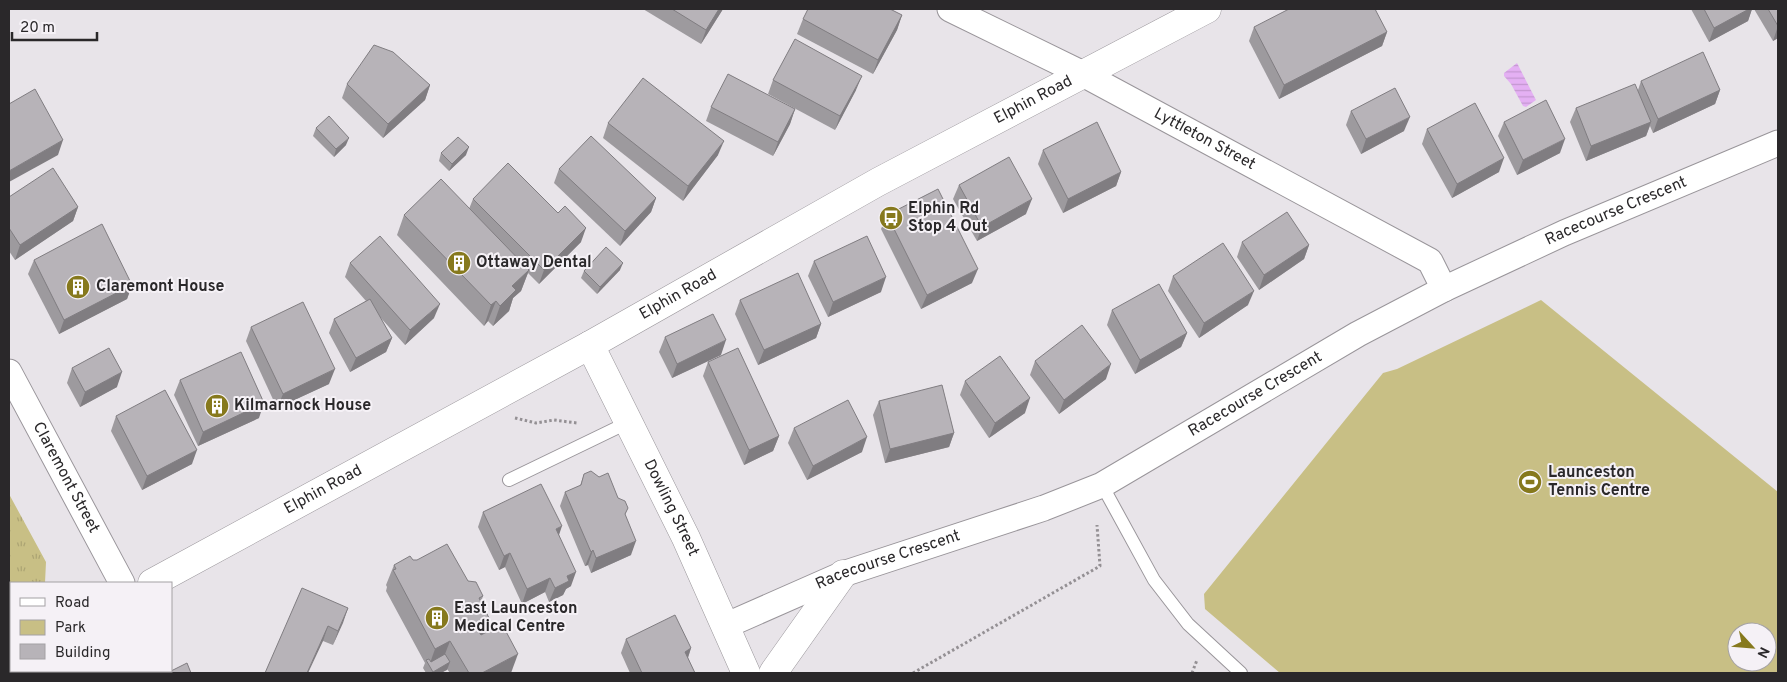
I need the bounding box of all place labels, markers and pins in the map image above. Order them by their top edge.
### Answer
place label: Elphin Rd Stop 4 Out [908,199,988,237]
bus stop icon: Elphin Rd Stop 4 Out [878,205,904,231]
building icon: Ottaway Dental [446,250,472,276]
place label: Ottaway Dental [476,253,592,273]
building icon: Claremont House [65,274,91,300]
place label: Claremont House [96,277,224,297]
building icon: Kilmarnock House [204,393,230,419]
place label: Kilmarnock House [234,396,371,416]
place label: Launceston Tennis Centre [1548,463,1650,501]
sports icon: Launceston Tennis Centre [1517,469,1543,495]
place label: East Launceston Medical Centre [454,599,577,637]
building icon: East Launceston Medical Centre [424,605,450,631]

